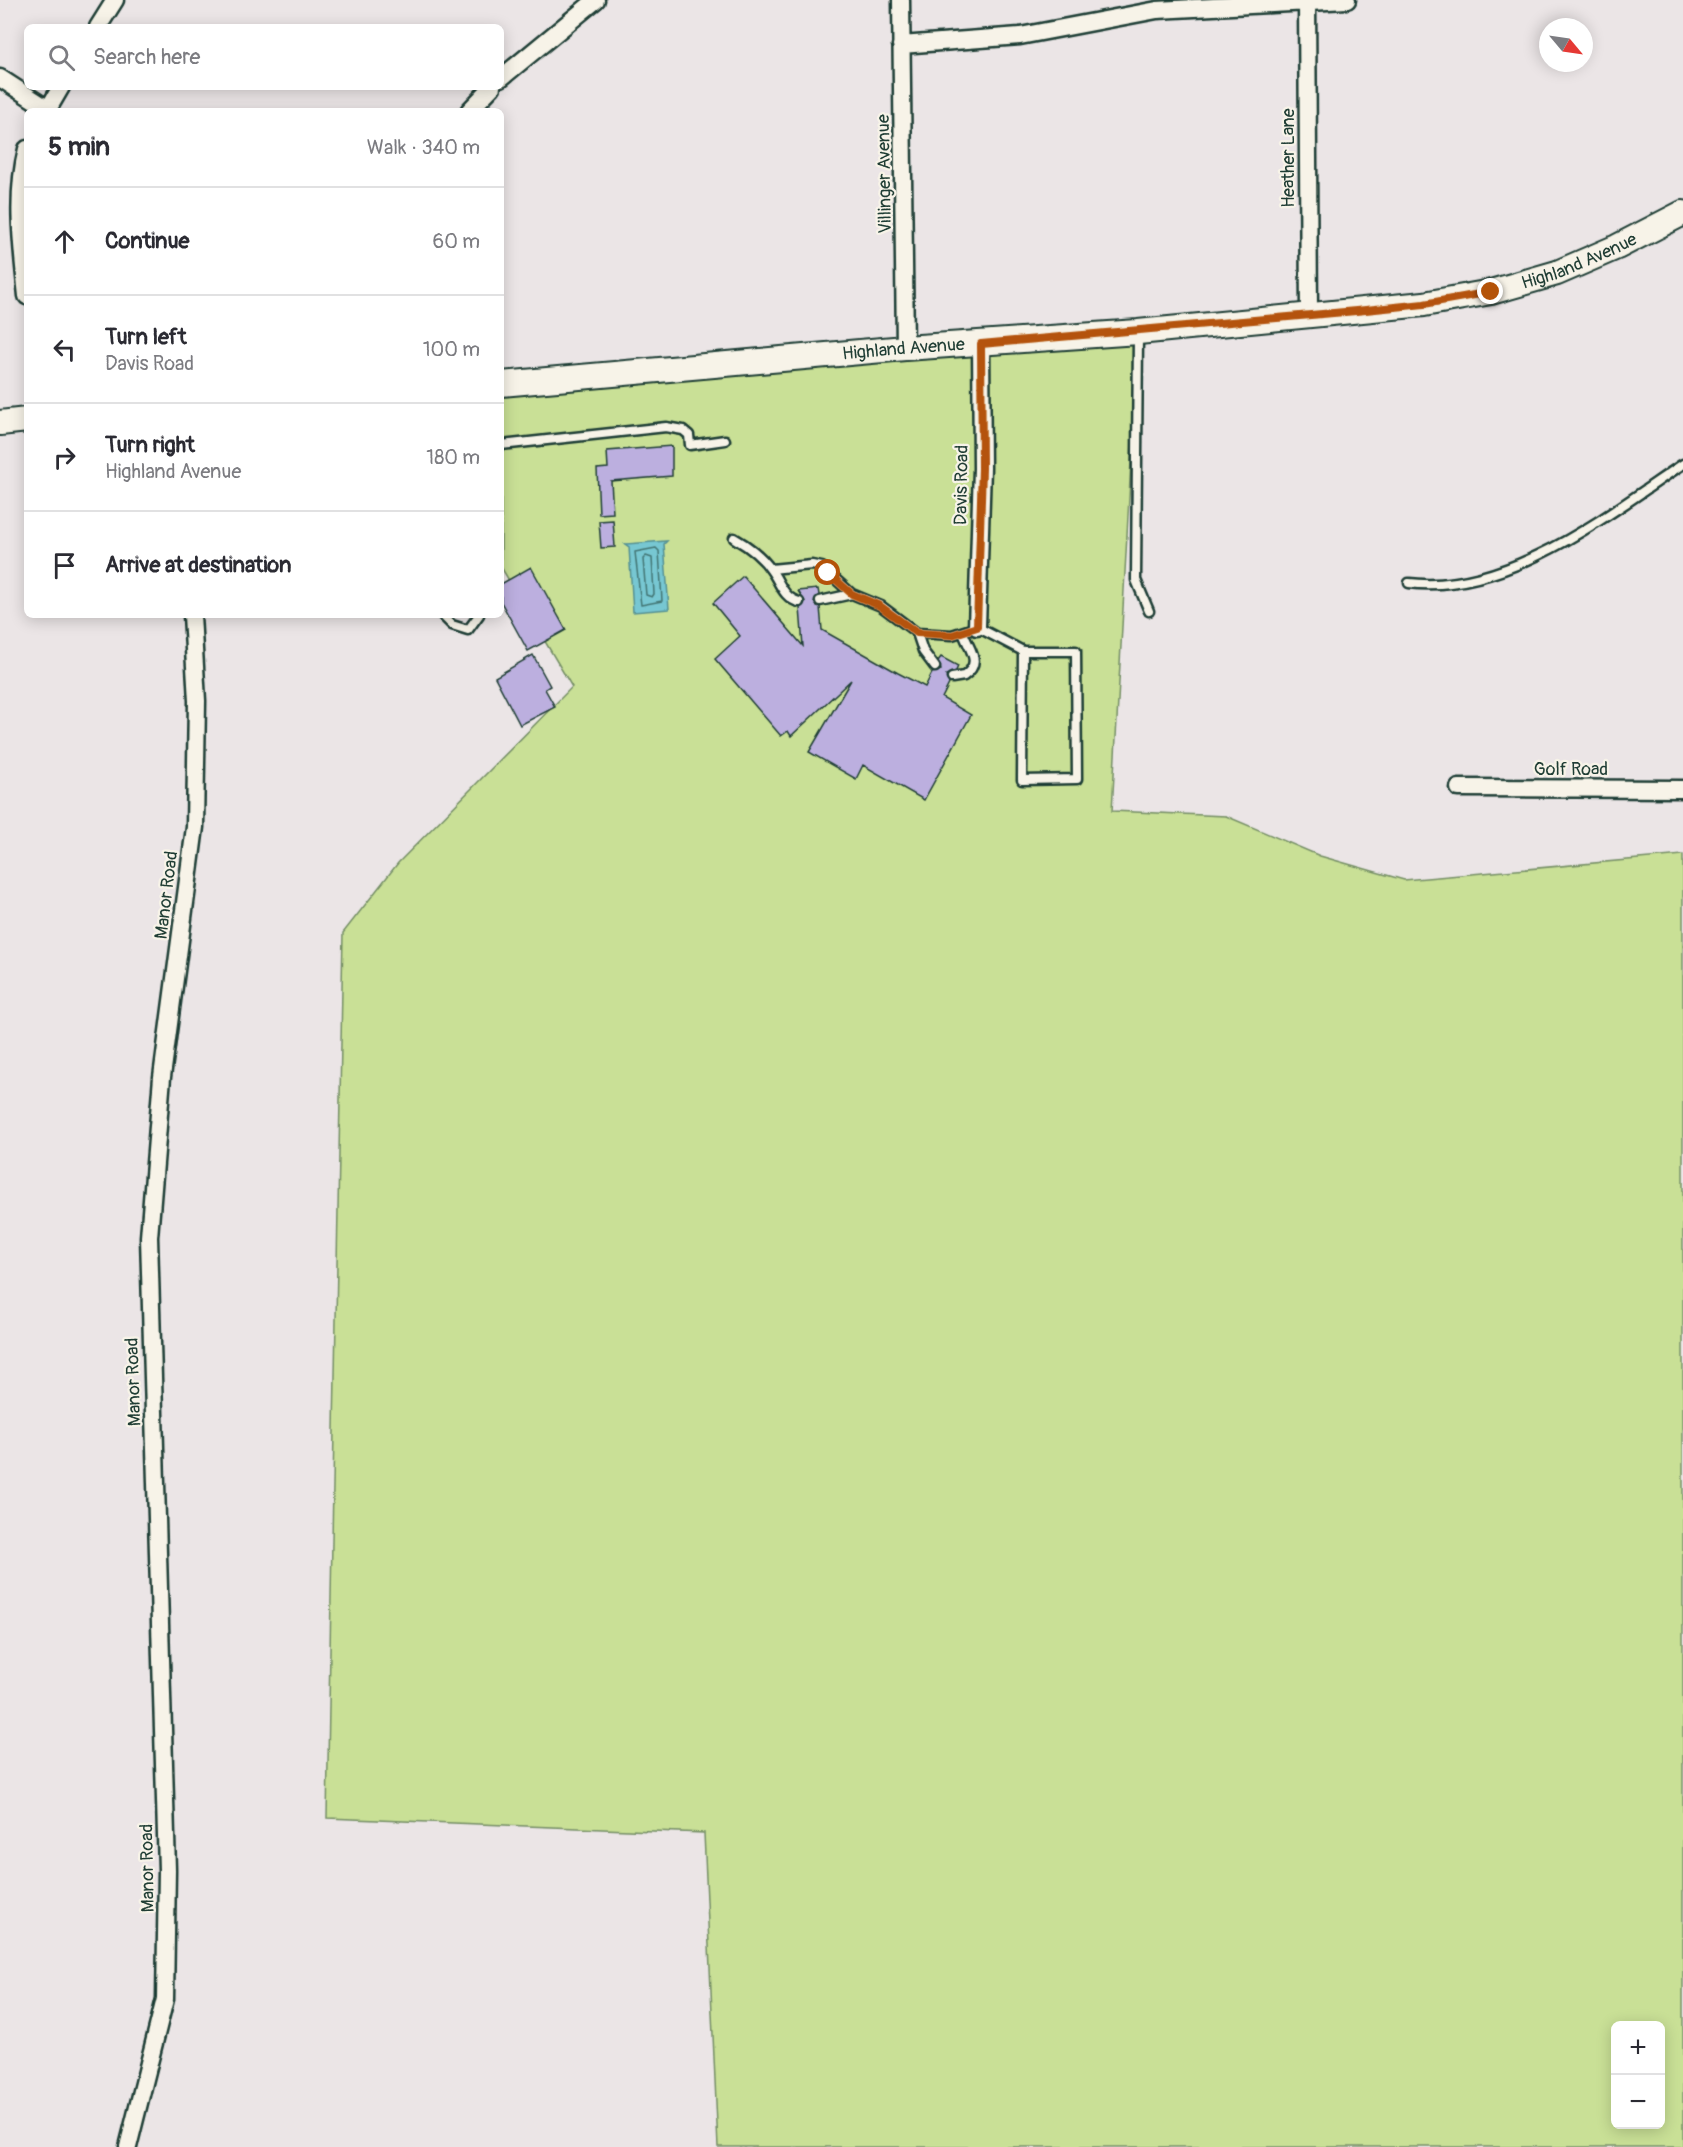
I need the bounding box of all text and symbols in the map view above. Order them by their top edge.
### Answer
north arrow [1539,18,1593,72]
search box [24,24,504,90]
icon: search [45,41,78,74]
text: Search here [93,43,200,71]
street label: Heather Lane [1277,108,1300,208]
street label: Villinger Avenue [872,114,897,234]
text: 5 min [48,131,110,163]
text: Walk · 340 m [367,135,480,160]
icon: ahead [48,225,81,258]
text: Continue [105,227,189,255]
street label: Highland Avenue [1519,228,1641,295]
text: 60 m [433,229,480,254]
route end [1477,278,1503,304]
text: Turn left [105,323,187,351]
icon: left [48,333,81,366]
street label: Highland Avenue [841,333,966,366]
text: 100 m [423,337,480,362]
text: Davis Road [105,351,194,376]
text: Turn right [105,431,195,459]
icon: right [48,441,81,474]
text: 180 m [426,445,480,470]
street label: Davis Road [949,445,974,525]
text: Highland Avenue [105,459,241,484]
icon: arrive [48,549,81,582]
text: Arrive at destination [105,551,291,579]
route start [814,559,840,585]
street label: Golf Road [1534,758,1608,781]
street label: Manor Road [150,850,183,940]
street label: Manor Road [120,1337,147,1427]
street label: Manor Road [135,1823,160,1912]
map controls [1611,2021,1665,2129]
button: + [1611,2021,1665,2075]
button: − [1611,2075,1665,2129]

